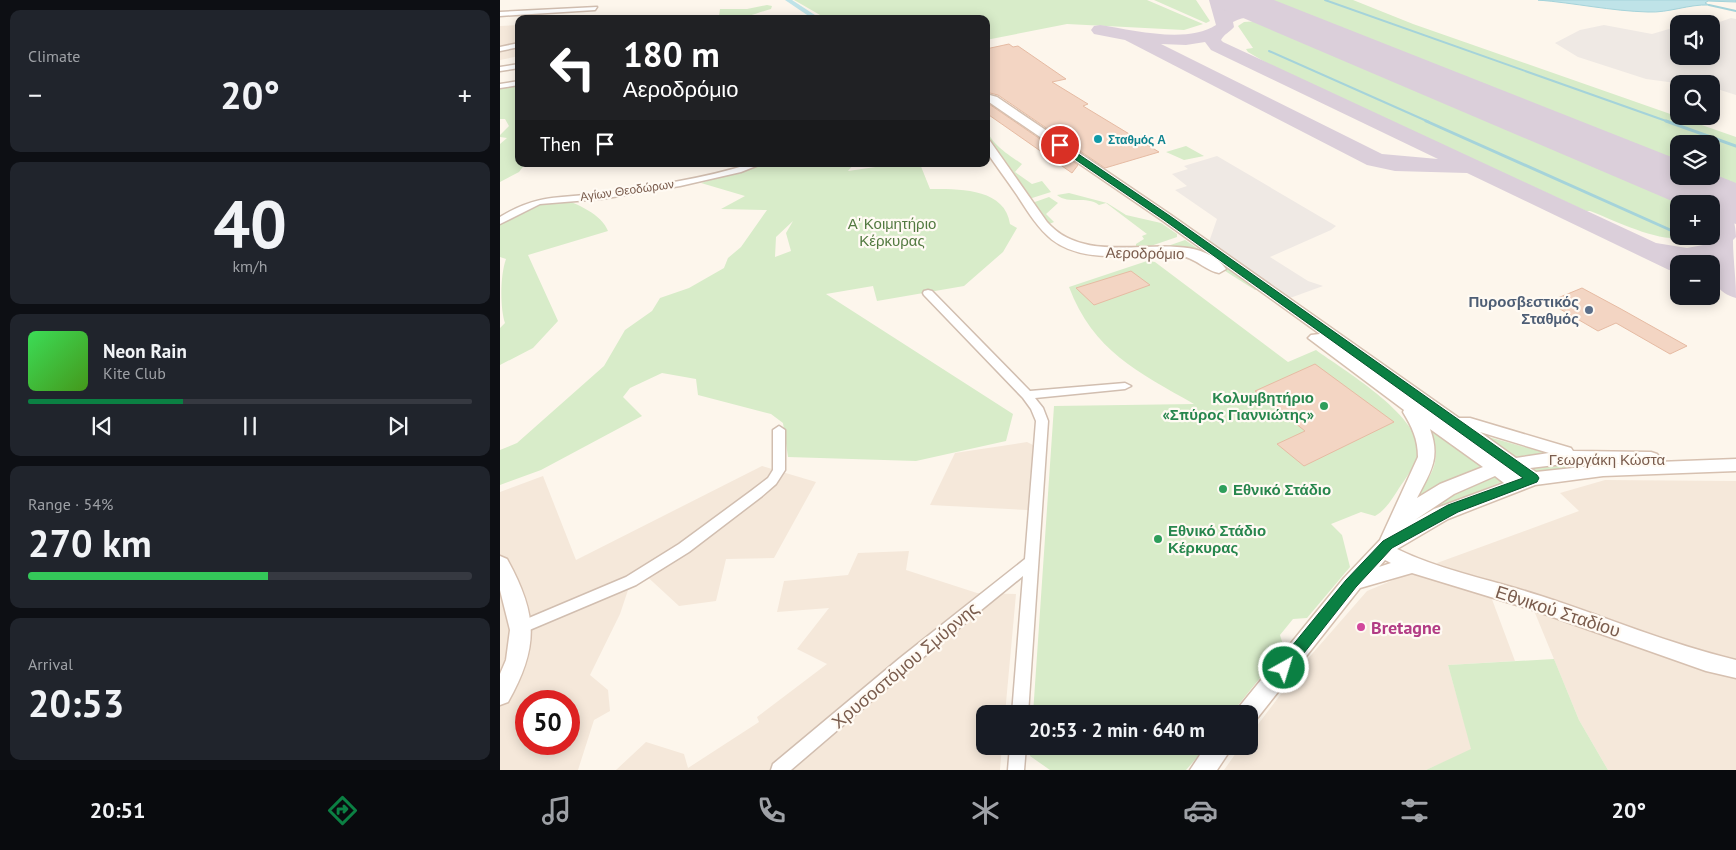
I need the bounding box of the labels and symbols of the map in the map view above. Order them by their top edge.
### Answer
pin [1039,124,1081,166]
place label: Σταθμός Α [1108,132,1166,147]
marker: Σταθμός Α [1092,133,1104,145]
street label: Αγίων Θεοδώρων [579,176,675,204]
park label: Α' Κοιμητήριο Κέρκυρας [848,214,936,250]
street label: Αεροδρόμιο [1105,243,1185,263]
place label: Πυροσβεστικός Σταθμός [1469,292,1579,328]
marker: Πυροσβεστικός Σταθμός [1583,304,1595,316]
place label: Κολυμβητήριο «Σπύρος Γιαννιώτης» [1162,388,1314,424]
marker: Κολυμβητήριο «Σπύρος Γιαννιώτης» [1318,400,1330,412]
street label: Γεωργάκη Κώστα [1549,450,1666,469]
place label: Εθνικό Στάδιο [1233,480,1331,499]
marker: Εθνικό Στάδιο [1217,483,1229,495]
place label: Εθνικό Στάδιο Κέρκυρας [1168,521,1266,557]
marker: Εθνικό Στάδιο Κέρκυρας [1152,533,1164,545]
street label: Εθνικού Σταδίου [1493,580,1623,642]
street label: Χρυσοστόμου Σμύρνης [827,597,983,733]
place label: Bretagne [1371,616,1441,639]
marker: Bretagne [1355,621,1367,633]
position arrow [1257,641,1309,693]
speed limit sign: 50 [515,690,580,755]

